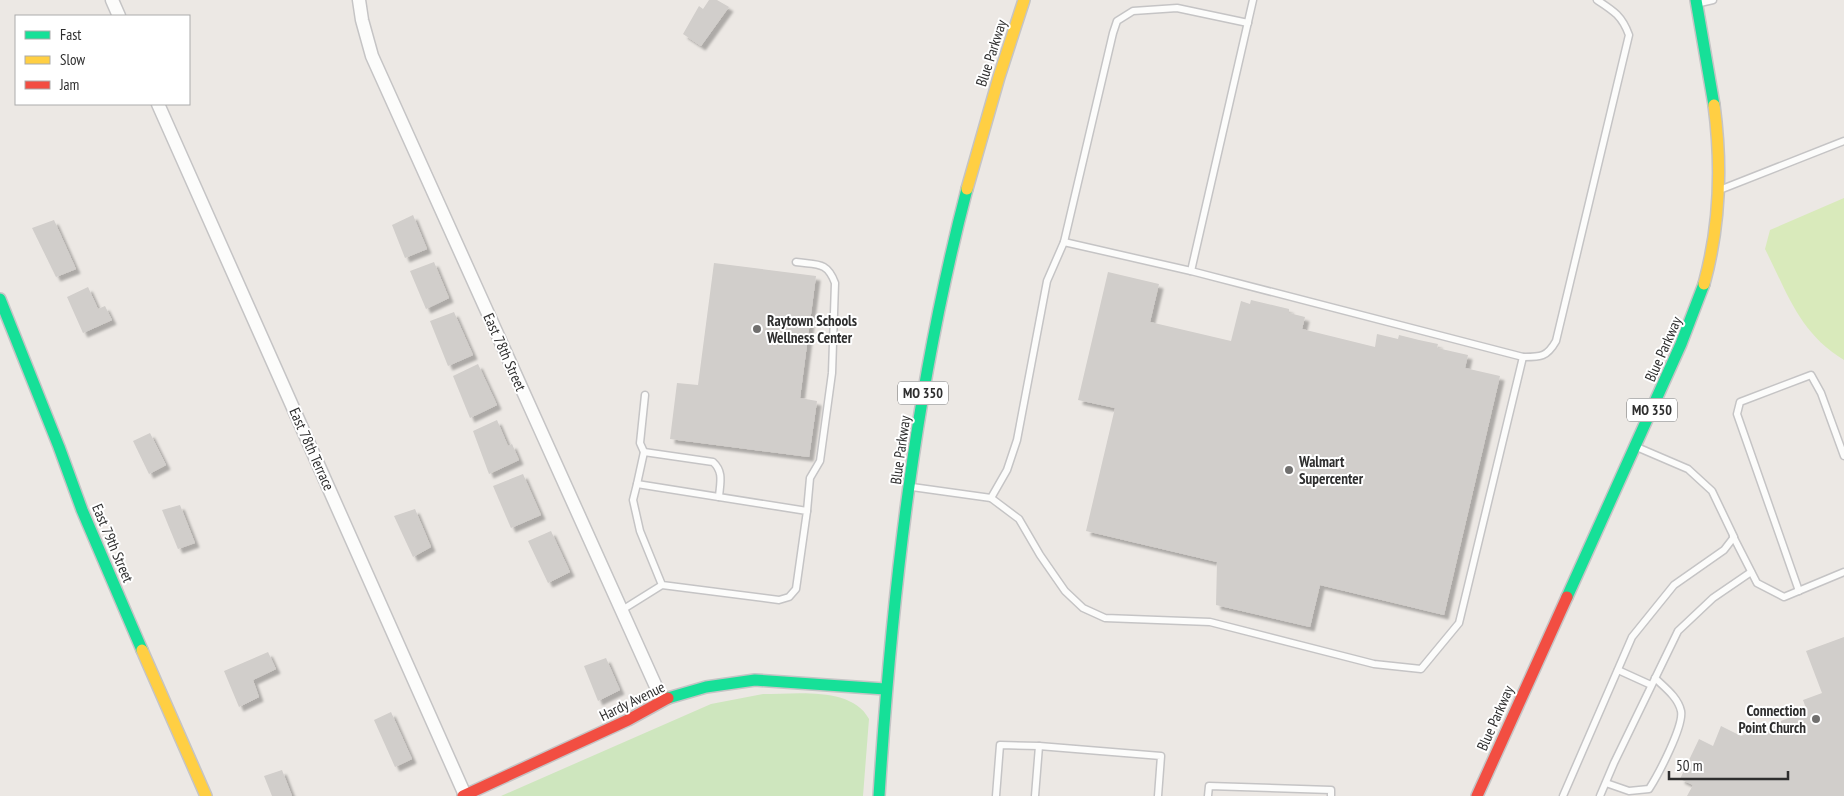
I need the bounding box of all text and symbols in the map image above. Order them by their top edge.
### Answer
legend [15,15,190,105]
street label: Blue Parkway [971,17,1011,89]
text: Fast [60,25,81,44]
text: Slow [60,50,85,69]
text: Jam [59,75,79,94]
street label: East 78th Street [479,310,531,394]
place label: Raytown Schools Wellness Center [766,311,857,347]
street label: Blue Parkway [1640,313,1686,384]
marker: Raytown Schools Wellness Center [751,323,763,335]
road number: MO 350 [898,382,948,404]
road number: MO 350 [1627,398,1677,422]
street label: East 78th Terrace [285,405,339,493]
street label: Blue Parkway [886,414,914,486]
place label: Walmart Supercenter [1298,452,1364,488]
marker: Walmart Supercenter [1283,464,1295,476]
street label: East 79th Street [88,501,138,585]
street label: Hardy Avenue [596,677,668,725]
street label: Blue Parkway [1472,682,1518,753]
place label: Connection Point Church [1739,701,1806,737]
marker: Connection Point Church [1810,713,1822,725]
scale bar [1669,748,1788,780]
text: 50 m [1676,756,1702,775]

